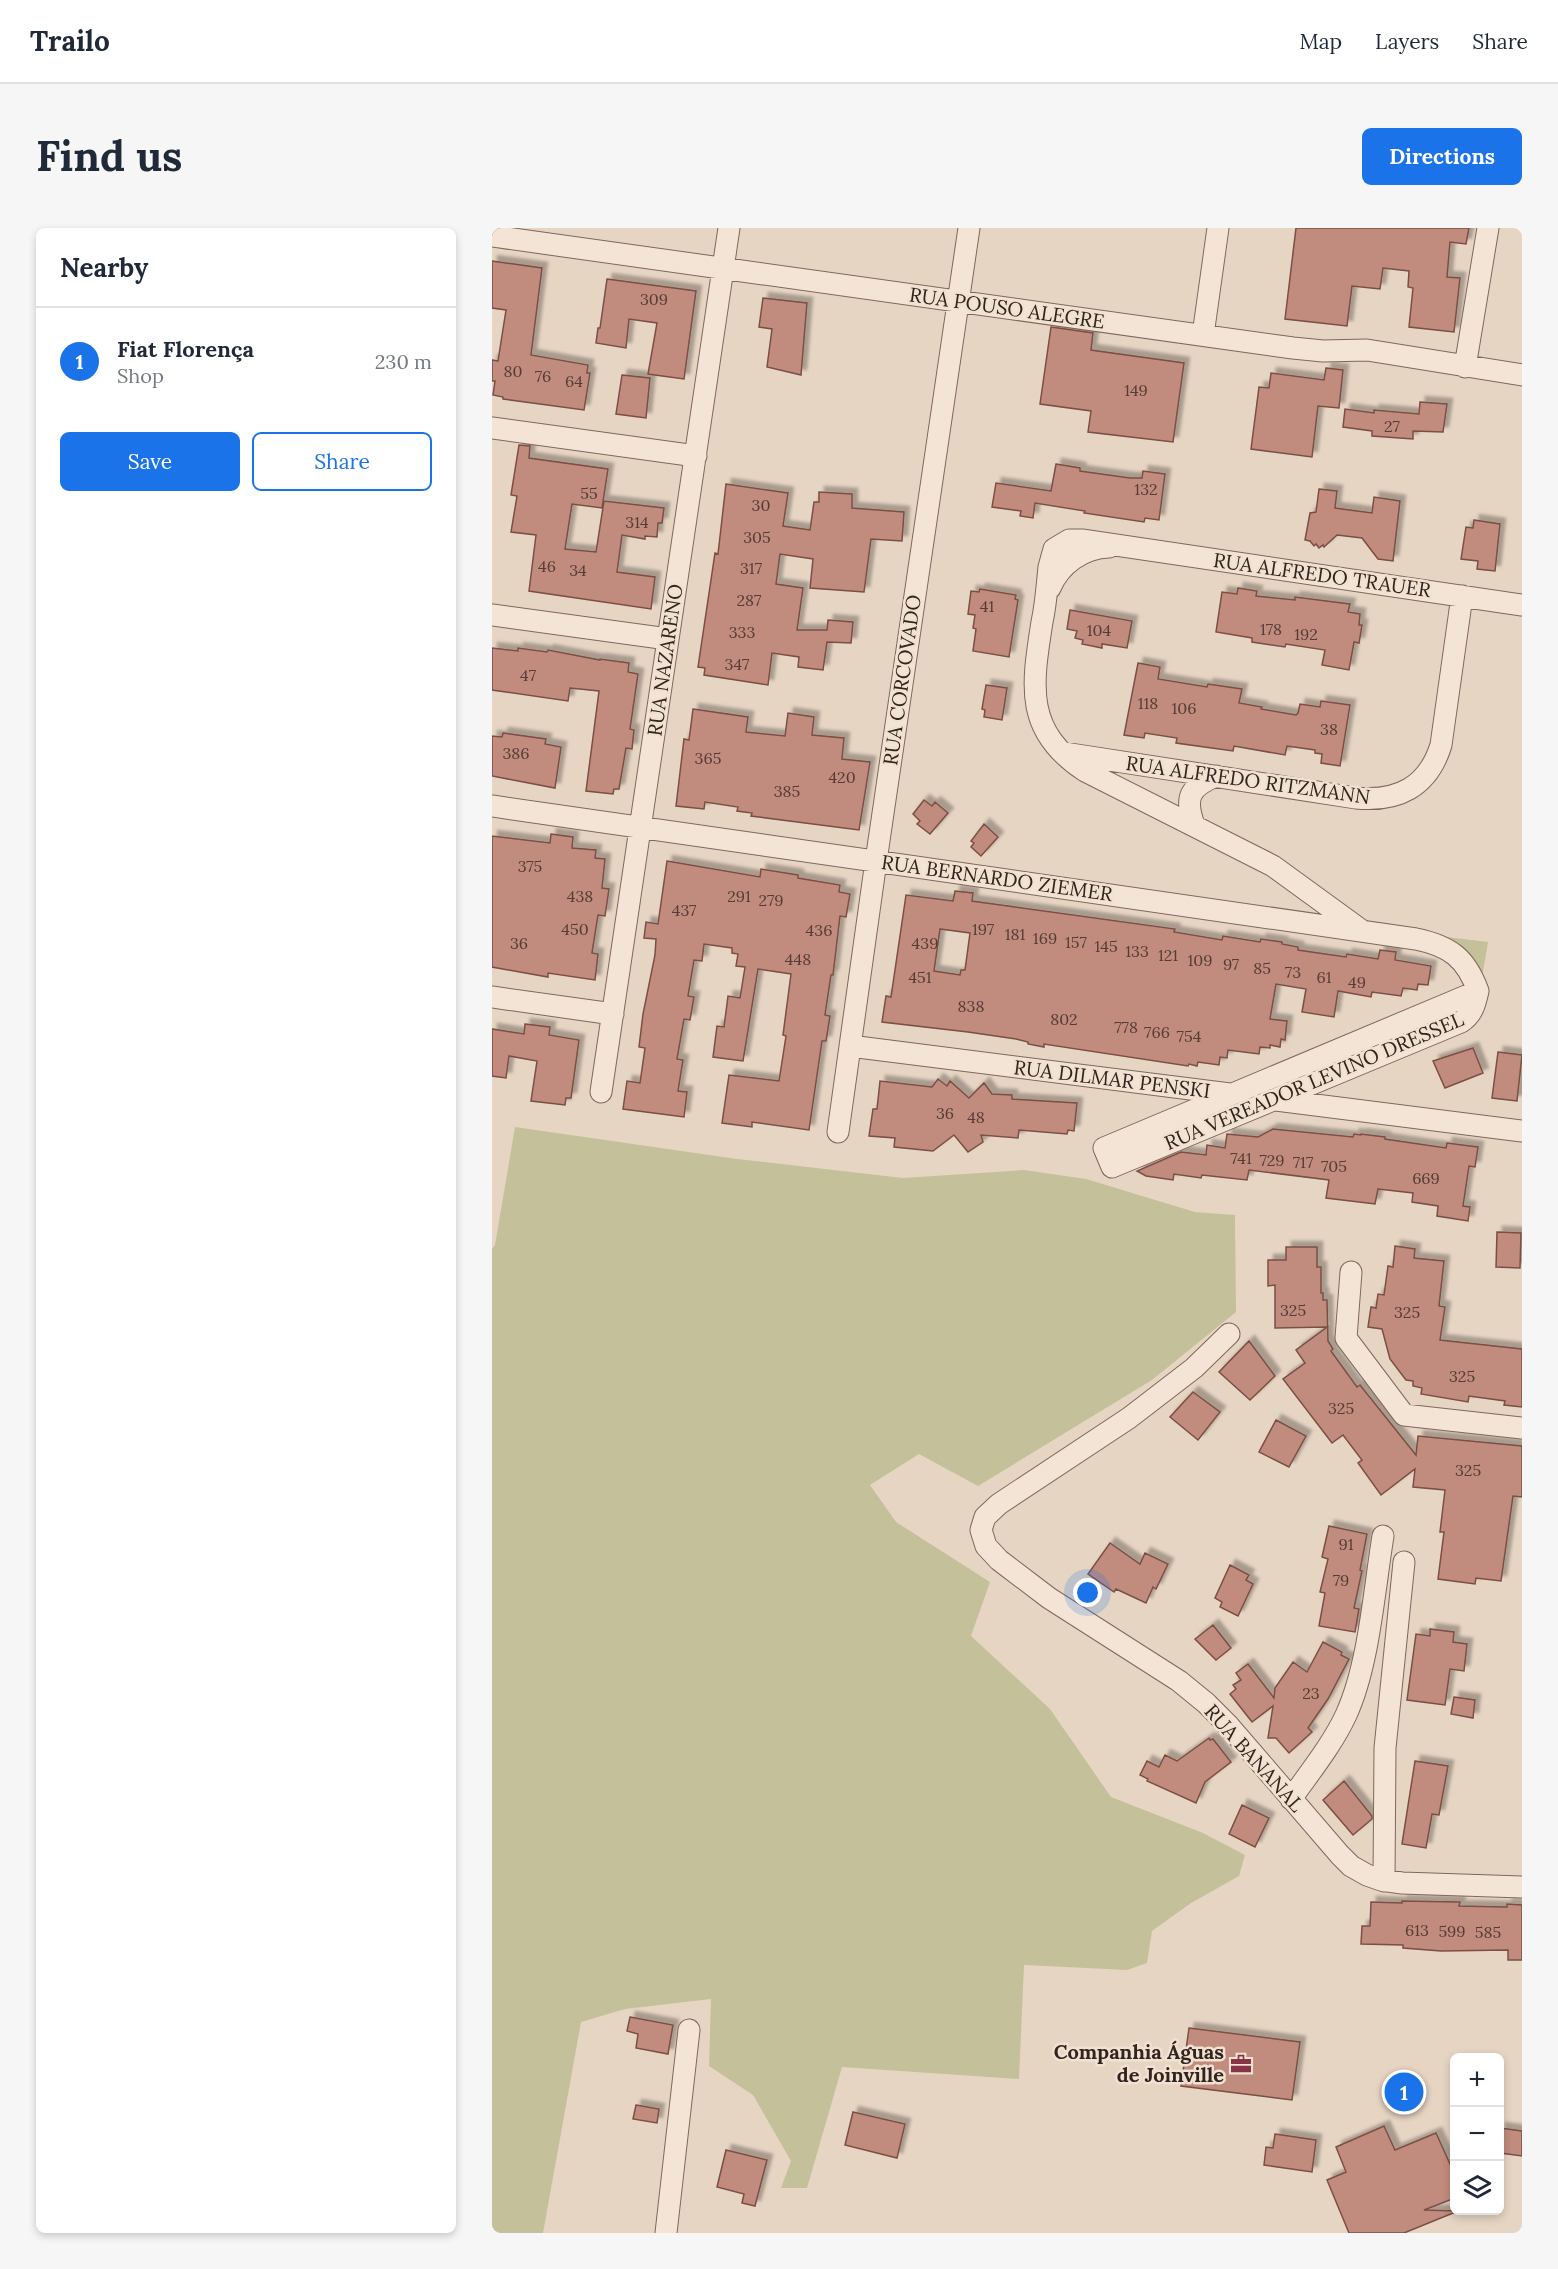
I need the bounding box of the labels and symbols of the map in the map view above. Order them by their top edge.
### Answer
street label: RUA POUSO ALEGRE [908,281,1106,334]
house number: 309 [640,289,668,309]
house number: 80 [504,361,523,381]
house number: 76 [535,366,551,386]
house number: 64 [565,371,583,391]
house number: 149 [1124,380,1148,400]
house number: 27 [1384,416,1401,436]
house number: 132 [1134,479,1158,499]
house number: 55 [580,483,598,503]
house number: 30 [752,495,770,515]
house number: 314 [625,512,649,532]
house number: 305 [743,527,771,547]
street label: RUA ALFREDO TRAUER [1212,547,1433,602]
house number: 46 [538,556,556,576]
house number: 317 [740,558,763,578]
house number: 34 [569,560,587,580]
street label: RUA NAZARENO [641,582,688,738]
house number: 287 [737,590,762,610]
street label: RUA CORCOVADO [877,593,926,767]
house number: 41 [980,596,994,616]
house number: 178 [1260,619,1282,639]
house number: 104 [1087,620,1112,640]
house number: 333 [729,622,755,642]
house number: 192 [1294,624,1318,644]
house number: 347 [725,654,750,674]
house number: 47 [520,665,537,685]
house number: 118 [1138,693,1158,713]
house number: 106 [1171,698,1197,718]
house number: 38 [1320,719,1338,739]
house number: 386 [502,743,530,763]
house number: 365 [695,748,721,768]
street label: RUA ALFREDO RITZMANN [1124,750,1372,809]
house number: 420 [828,767,856,787]
house number: 385 [774,781,800,801]
street label: RUA BERNARDO ZIEMER [880,849,1115,906]
house number: 375 [518,856,542,876]
house number: 438 [567,886,593,906]
house number: 291 [727,886,751,906]
house number: 279 [758,890,784,910]
house number: 437 [672,900,697,920]
house number: 450 [561,919,589,939]
house number: 197 [972,919,995,939]
house number: 436 [806,920,832,940]
house number: 181 [1005,924,1025,944]
house number: 169 [1033,928,1057,948]
house number: 157 [1065,932,1088,952]
house number: 36 [510,933,528,953]
house number: 439 [912,933,938,953]
house number: 145 [1094,936,1118,956]
house number: 133 [1125,941,1149,961]
house number: 121 [1158,945,1178,965]
house number: 448 [785,949,811,969]
house number: 109 [1187,950,1213,970]
house number: 97 [1223,954,1240,974]
house number: 85 [1253,958,1271,978]
house number: 73 [1285,962,1301,982]
house number: 451 [908,967,932,987]
house number: 61 [1316,967,1332,987]
house number: 49 [1348,972,1366,992]
house number: 838 [958,996,984,1016]
street label: RUA VEREADOR LEVINO DRESSEL [1160,1006,1468,1155]
house number: 802 [1050,1009,1078,1029]
house number: 778 [1114,1017,1138,1037]
house number: 766 [1144,1022,1170,1042]
house number: 754 [1177,1026,1202,1046]
street label: RUA DILMAR PENSKI [1012,1054,1212,1103]
house number: 36 [936,1103,954,1123]
house number: 48 [967,1107,985,1127]
house number: 741 [1230,1148,1252,1168]
house number: 729 [1259,1150,1285,1170]
house number: 717 [1293,1152,1314,1172]
house number: 705 [1321,1156,1347,1176]
house number: 669 [1412,1168,1440,1188]
house number: 325 [1280,1300,1306,1320]
house number: 325 [1394,1302,1420,1322]
house number: 325 [1449,1366,1475,1386]
house number: 325 [1328,1398,1354,1418]
house number: 325 [1455,1460,1481,1480]
house number: 91 [1338,1534,1354,1554]
house number: 79 [1333,1570,1349,1590]
your location [1073,1578,1102,1607]
house number: 23 [1302,1683,1320,1703]
street label: RUA BANANAL [1200,1699,1310,1817]
house number: 613 [1405,1920,1429,1940]
house number: 599 [1438,1921,1466,1941]
house number: 585 [1475,1922,1501,1942]
place label: Companhia Águas de Joinville [1054,2039,1224,2087]
office icon: Companhia Águas de Joinville [1229,2052,1253,2076]
pin: 1 [1384,2070,1424,2114]

